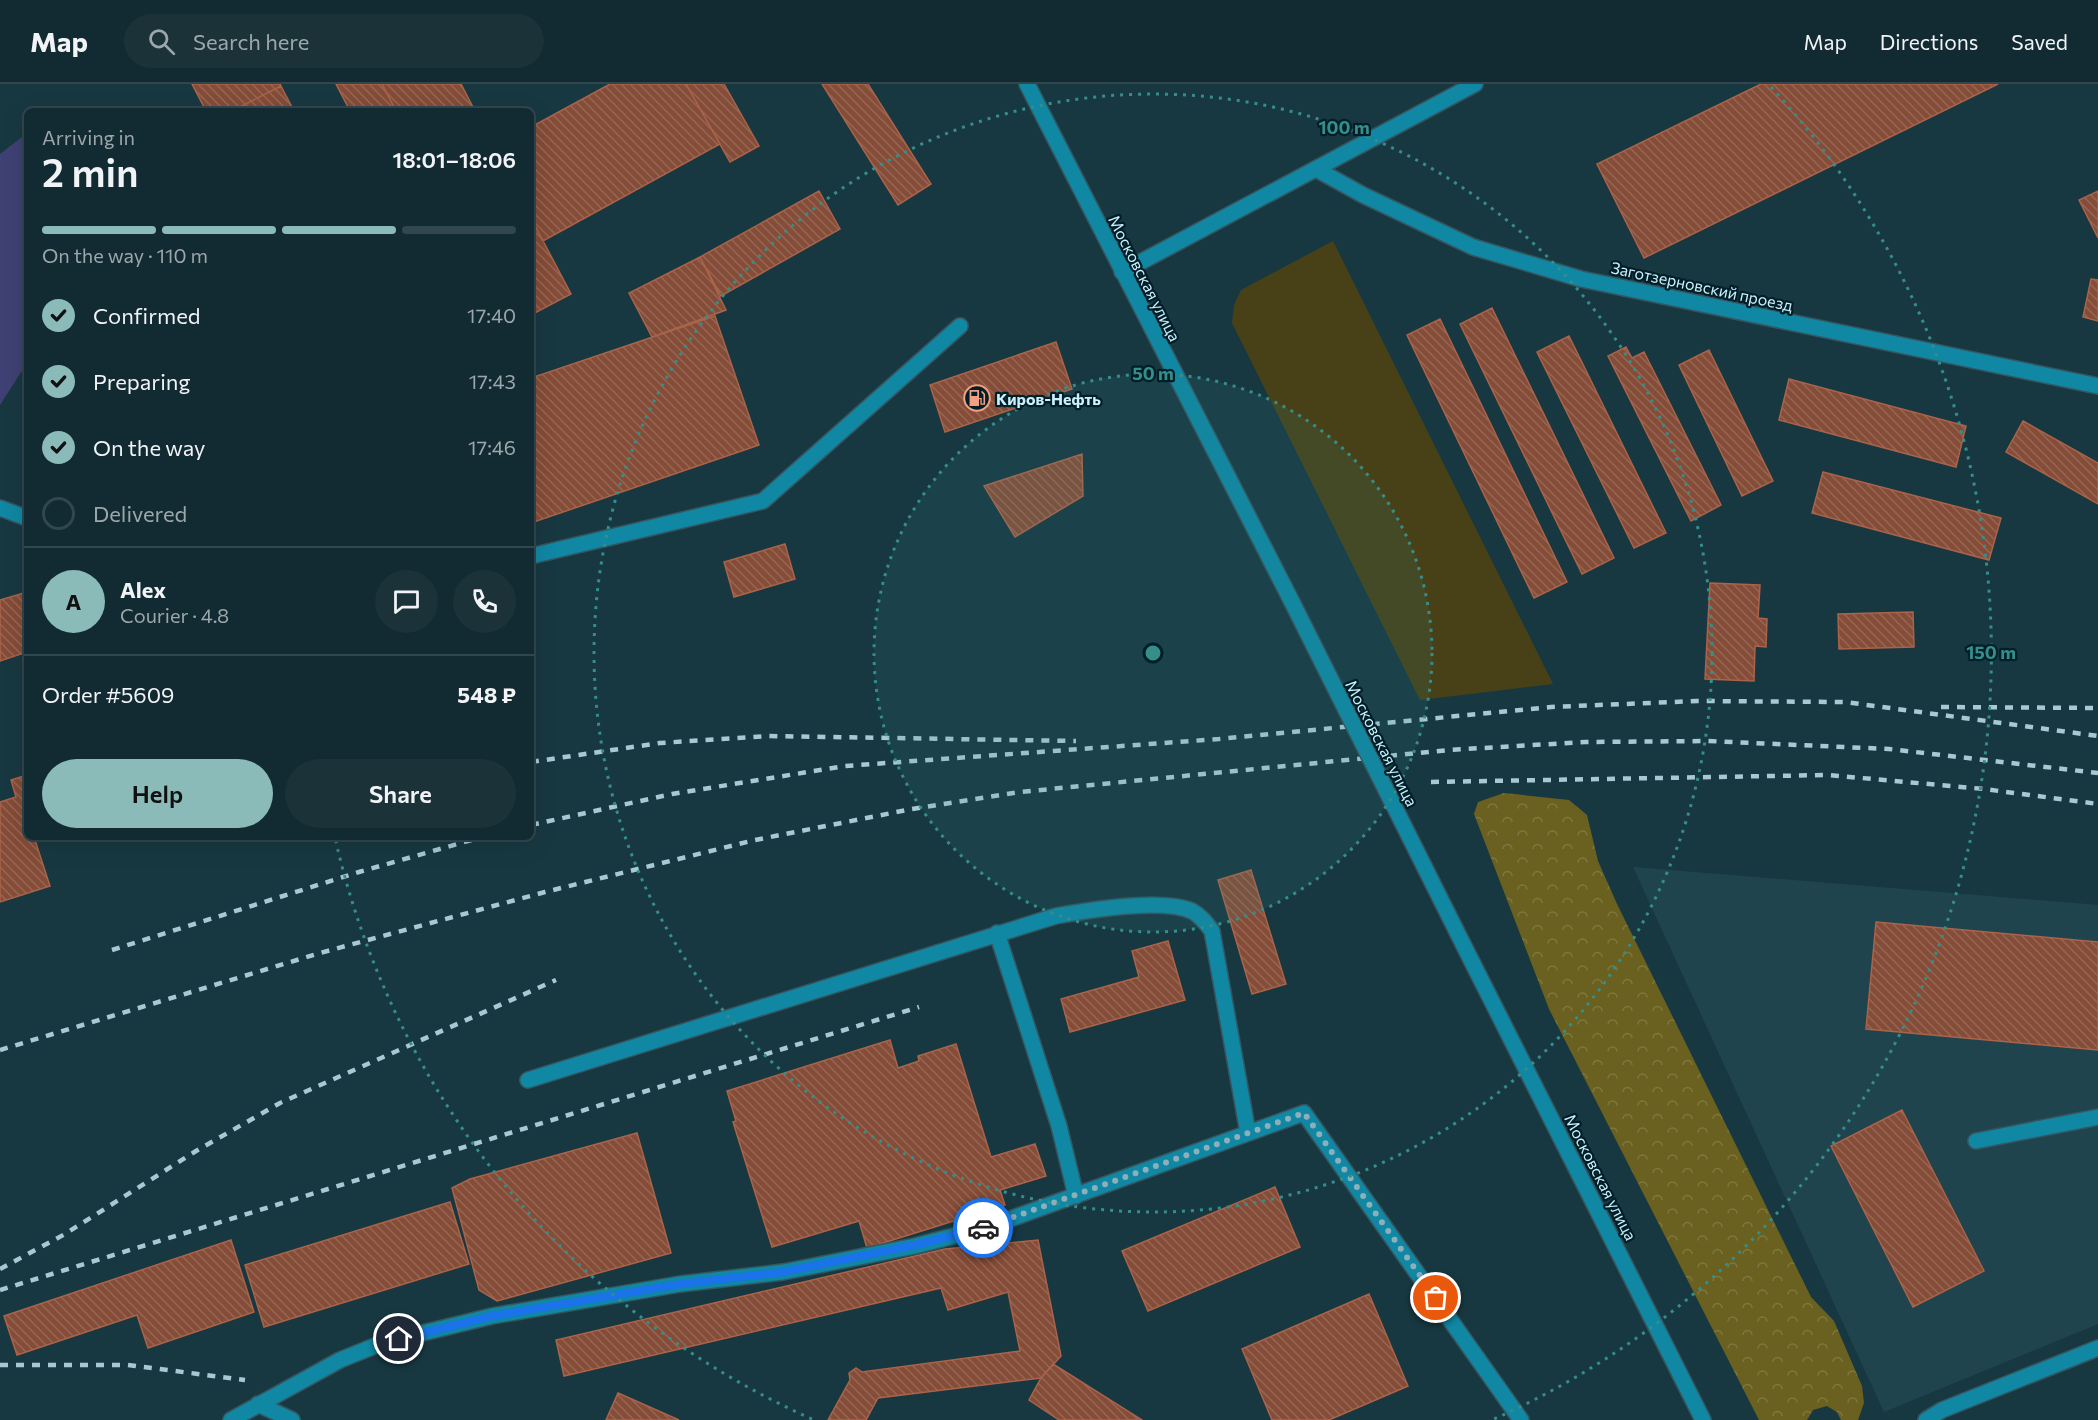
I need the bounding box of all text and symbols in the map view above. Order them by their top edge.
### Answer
search box [124,14,544,68]
text: Map [30,24,88,58]
icon: search [145,25,178,58]
text: Search here [193,28,309,55]
text: Map [1804,29,1847,54]
text: Directions [1880,29,1978,54]
text: Saved [2011,29,2068,54]
text: 100 m [1318,116,1370,138]
text: Arriving in [42,125,135,149]
text: 18:01–18:06 [393,146,516,173]
text: 2 min [42,147,139,195]
street label: Московская улица [1105,212,1185,344]
text: On the way · 110 m [42,243,208,267]
street label: Заготзерновский проезд [1609,257,1795,315]
icon: check [42,299,75,332]
text: Confirmed [93,302,200,329]
text: 17:40 [467,303,516,327]
text: 50 m [1132,362,1174,384]
icon: check [42,365,75,398]
text: Preparing [93,368,190,395]
text: 17:43 [469,369,516,393]
fuel station icon: Киров-Нефть [962,383,992,413]
place label: Киров-Нефть [996,389,1101,408]
icon: check [42,431,75,464]
text: On the way [93,434,205,461]
text: 17:46 [468,435,516,459]
text: Delivered [93,500,187,527]
button: chat [375,570,438,633]
button: phone [453,570,516,633]
text: Alex [120,576,166,603]
text: A [66,588,81,615]
text: Courier · 4.8 [120,603,229,627]
text: 150 m [1966,641,2016,663]
centre of rings [1143,643,1163,663]
street label: Московская улица [1342,677,1422,809]
text: Order #5609 [42,681,174,708]
text: 548 ₽ [457,681,516,708]
button: Help [42,759,273,828]
button: Share [285,759,516,828]
street label: Московская улица [1561,1111,1641,1243]
courier [953,1198,1013,1258]
icon: car [967,1212,1000,1245]
pin [1410,1272,1461,1323]
icon: bag [1419,1281,1452,1314]
pin [373,1313,424,1364]
icon: home [382,1322,415,1355]

